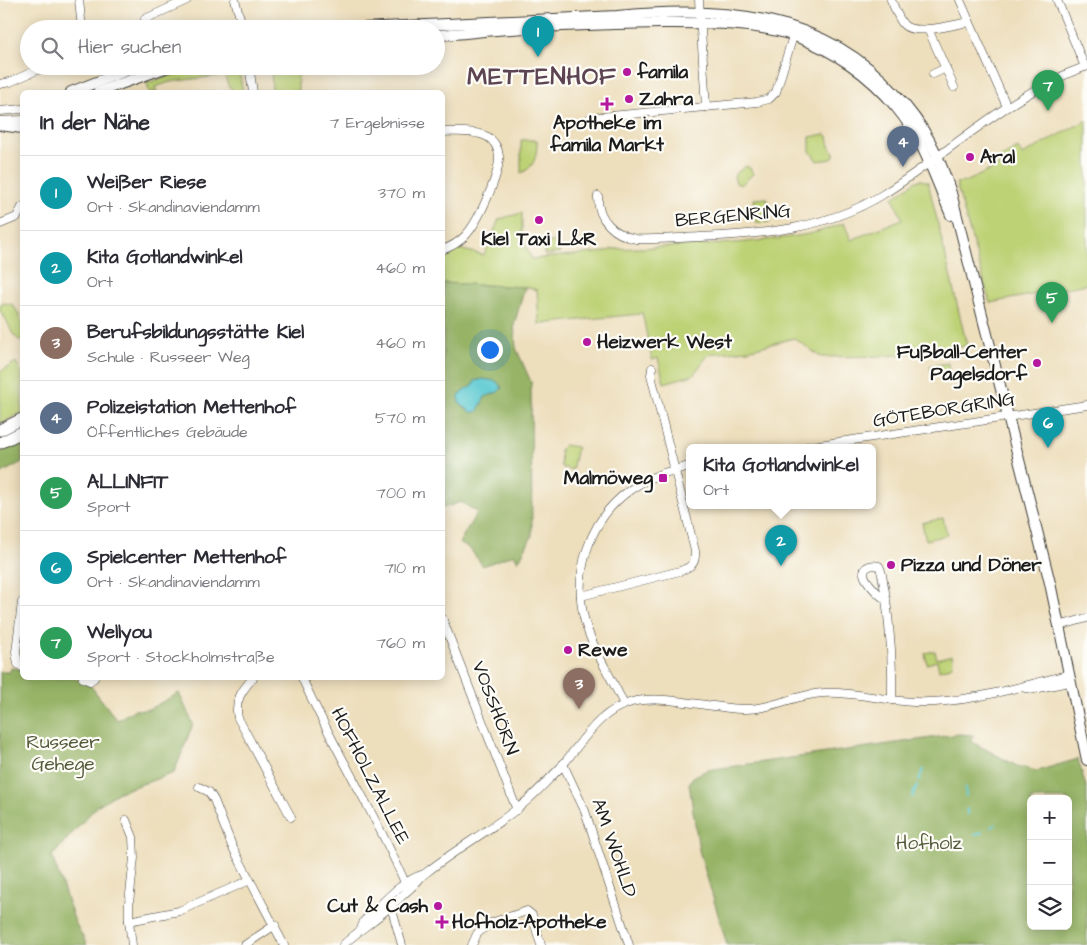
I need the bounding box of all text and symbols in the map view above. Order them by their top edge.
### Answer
pin: 1 [522,16,554,57]
search box [20,20,445,75]
icon: search [38,34,66,62]
text: Hier suchen [78,34,181,61]
place label: famila [636,59,689,86]
district label: METTENHOF [467,60,617,94]
marker: famila [621,66,633,78]
pin: 7 [1032,70,1064,111]
place label: Zahra [639,86,693,113]
marker: Zahra [623,93,635,105]
marker: Apotheke im famila Markt [601,98,613,110]
text: In der Nähe [40,108,150,137]
place label: Apotheke im famila Markt [549,110,664,159]
text: 7 Ergebnisse [329,112,425,134]
pin: 4 [887,126,919,167]
place label: Aral [980,144,1015,171]
marker: Aral [964,151,976,163]
text: Weißer Riese [87,169,206,196]
text: 1 [55,182,57,204]
text: 370 m [378,182,425,204]
text: Ort · Skandinaviendamm [87,196,260,218]
street label: BERGENRING [674,197,792,235]
marker: Kiel Taxi L&R [533,214,545,226]
place label: Kiel Taxi L&R [481,226,597,253]
text: Kita Gotlandwinkel [87,244,242,271]
text: 2 [51,257,61,279]
text: 460 m [375,257,425,279]
text: Ort [87,271,113,293]
pin: 5 [1036,282,1068,323]
text: Berufsbildungsstätte Kiel [87,319,304,346]
place label: Heizwerk West [597,329,732,356]
text: 3 [52,332,60,354]
text: 460 m [375,332,425,354]
marker: Heizwerk West [581,336,593,348]
your location [477,337,503,363]
place label: Fußball-Center Pagelsdorf [897,339,1028,389]
text: Schule · Russeer Weg [87,346,250,368]
marker: Fußball-Center Pagelsdorf [1031,357,1043,369]
street label: GÖTEBORGRING [871,385,1017,435]
text: Polizeistation Mettenhof [87,394,296,421]
text: 4 [51,407,61,429]
text: 570 m [375,407,425,429]
pin: 6 [1032,407,1064,448]
text: Öffentliches Gebäude [87,421,248,443]
popup [686,444,876,509]
text: Kita Gotlandwinkel [703,452,859,479]
place label: Malmöweg [564,465,653,493]
text: ALLINFIT [87,469,168,496]
marker: Malmöweg [657,472,669,484]
text: Ort [703,479,729,501]
text: 5 [50,482,62,504]
text: 700 m [376,482,425,504]
text: Sport [87,496,130,518]
pin: 2 [765,525,797,566]
text: Spielcenter Mettenhof [87,544,286,571]
place label: Pizza und Döner [901,552,1042,579]
text: 6 [51,557,61,579]
text: 710 m [384,557,425,579]
marker: Pizza und Döner [885,559,897,571]
text: Ort · Skandinaviendamm [87,571,260,593]
text: Wellyou [87,619,152,646]
text: 7 [51,632,61,654]
text: 760 m [376,632,425,654]
place label: Rewe [578,637,628,664]
marker: Rewe [562,644,574,656]
text: Sport · Stockholmstraße [87,646,275,668]
street label: VOSSHÖRN [465,657,525,759]
pin: 3 [563,668,595,709]
street label: HOFHOLZALLEE [324,703,416,849]
park label: Russeer Gehege [26,729,100,779]
street label: AM WOHLD [584,795,644,901]
map controls [1027,795,1072,930]
button: + [1027,795,1072,840]
park label: Hofholz [896,830,963,857]
button: − [1027,840,1072,885]
button: layers [1027,885,1072,930]
place label: Cut & Cash [327,893,429,920]
marker: Cut & Cash [432,900,444,912]
place label: Hofholz-Apotheke [452,909,607,936]
marker: Hofholz-Apotheke [436,916,448,928]

